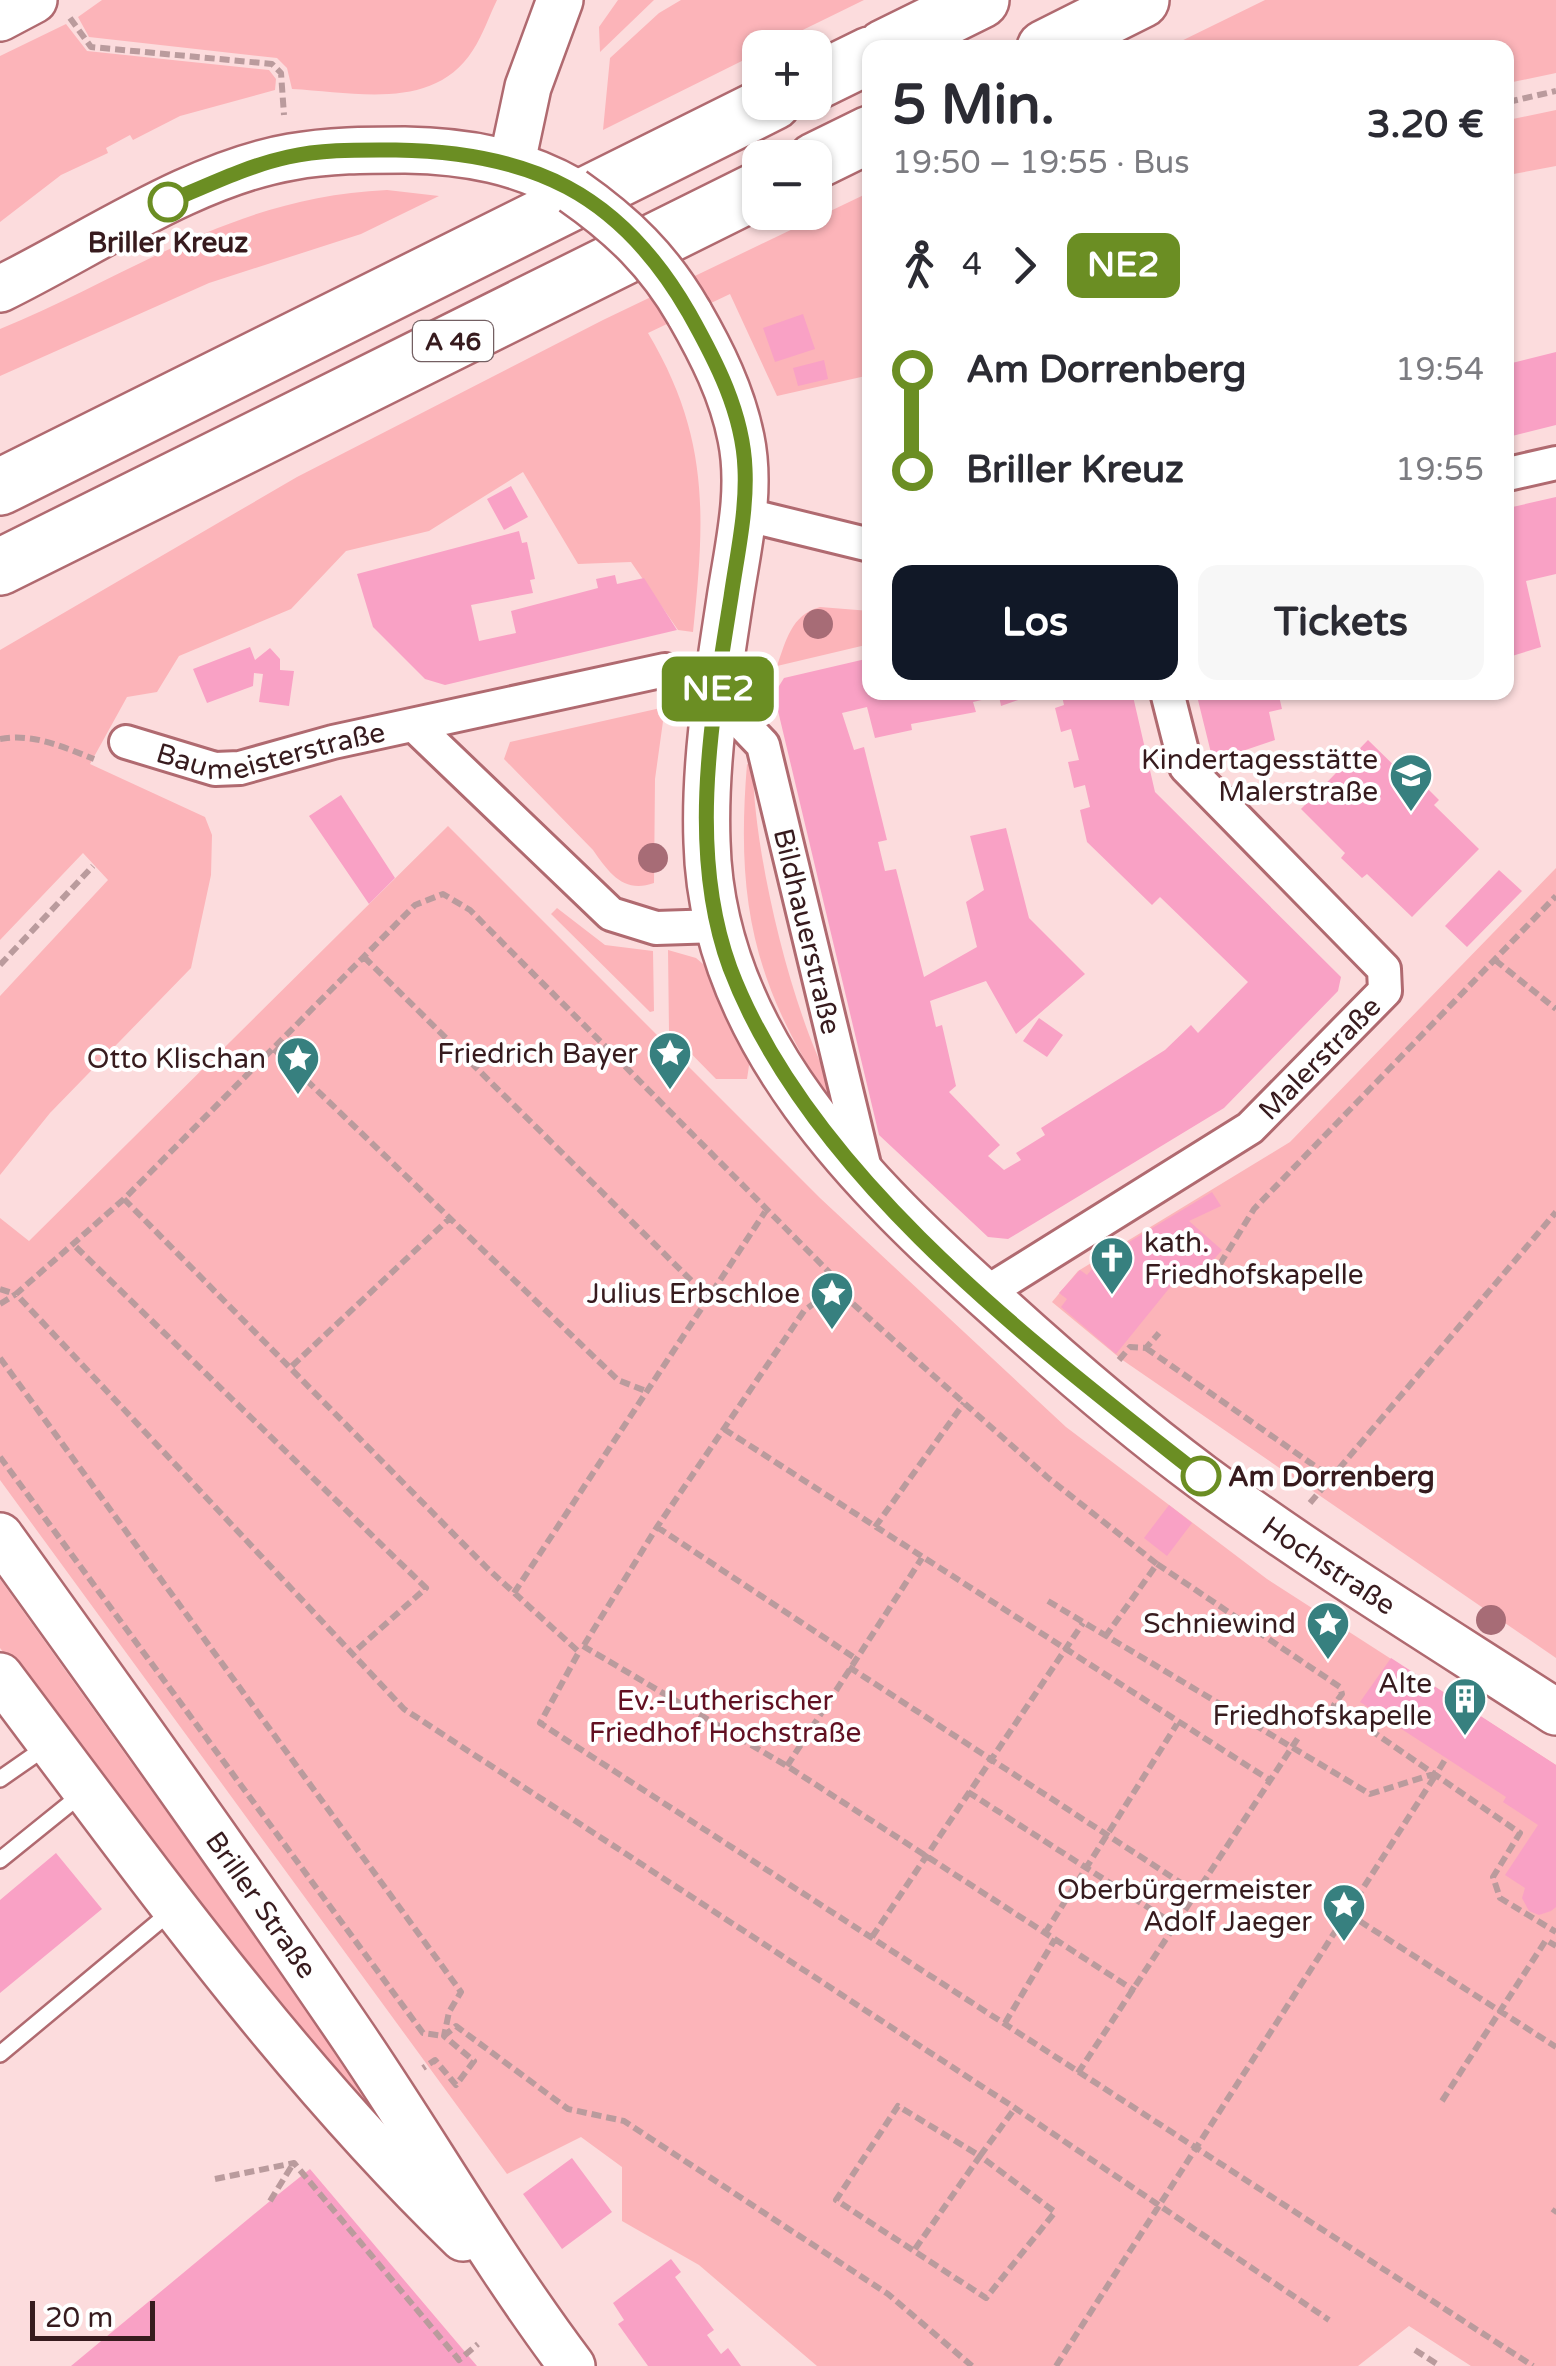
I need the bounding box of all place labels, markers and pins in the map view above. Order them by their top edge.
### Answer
marker: Briller Kreuz [149,183,187,221]
place label: Briller Kreuz [88,226,248,260]
place label: Kindertagesstätte Malerstraße [1141,743,1378,809]
school or university icon: Kindertagesstätte Malerstraße [1388,752,1434,813]
place icon: Friedrich Bayer [647,1030,693,1091]
place icon: Otto Klischan [275,1035,321,1096]
place label: Friedrich Bayer [437,1037,638,1071]
place label: Otto Klischan [87,1042,266,1076]
place label: kath. Friedhofskapelle [1144,1226,1364,1292]
church icon: kath. Friedhofskapelle [1089,1235,1135,1296]
place icon: Julius Erbschloe [809,1270,855,1331]
place label: Julius Erbschloe [587,1277,800,1311]
marker: Am Dorrenberg [1182,1457,1220,1495]
place label: Am Dorrenberg [1228,1460,1435,1494]
place icon: Schniewind [1305,1600,1351,1661]
place label: Schniewind [1143,1607,1296,1641]
place label: Alte Friedhofskapelle [1212,1667,1432,1733]
building icon: Alte Friedhofskapelle [1442,1676,1488,1737]
place label: Oberbürgermeister Adolf Jaeger [1057,1873,1312,1939]
place icon: Oberbürgermeister Adolf Jaeger [1321,1882,1367,1943]

